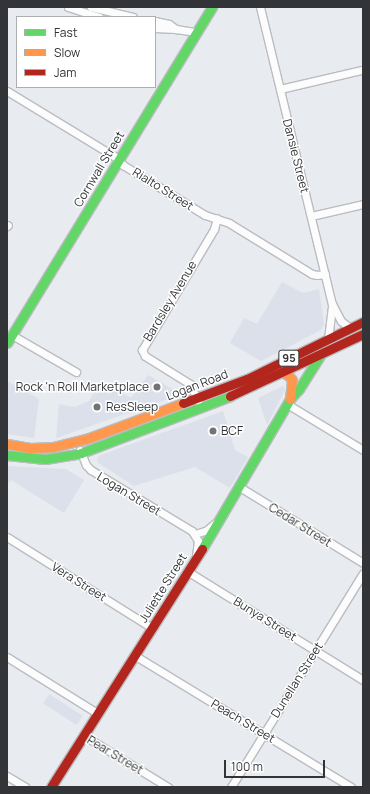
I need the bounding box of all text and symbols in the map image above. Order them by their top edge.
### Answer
legend [16,16,156,88]
text: Fast [54,24,78,41]
text: Slow [54,44,80,61]
text: Jam [54,64,76,81]
street label: Dansie Street [280,118,312,194]
street label: Cornwall Street [71,128,127,210]
street label: Rialto Street [130,165,196,213]
street label: Bardsley Avenue [140,258,200,344]
road number: 95 [278,349,300,367]
street label: Logan Road [164,367,230,403]
place label: Rock 'n Roll Marketplace [16,380,149,394]
marker: Rock 'n Roll Marketplace [152,382,162,392]
place label: ResSleep [106,400,158,414]
marker: ResSleep [91,401,103,413]
place label: BCF [221,424,243,438]
marker: BCF [208,426,218,436]
street label: Logan Street [95,469,163,519]
street label: Cedar Street [266,500,334,550]
street label: Juliette Street [136,551,190,625]
street label: Vera Street [49,559,109,605]
street label: Bunya Street [231,594,299,644]
street label: Dunellan Street [268,640,326,720]
street label: Peach Street [208,696,278,746]
street label: Pear Street [84,733,146,777]
scale bar [226,752,327,778]
text: 100 m [231,758,263,775]

